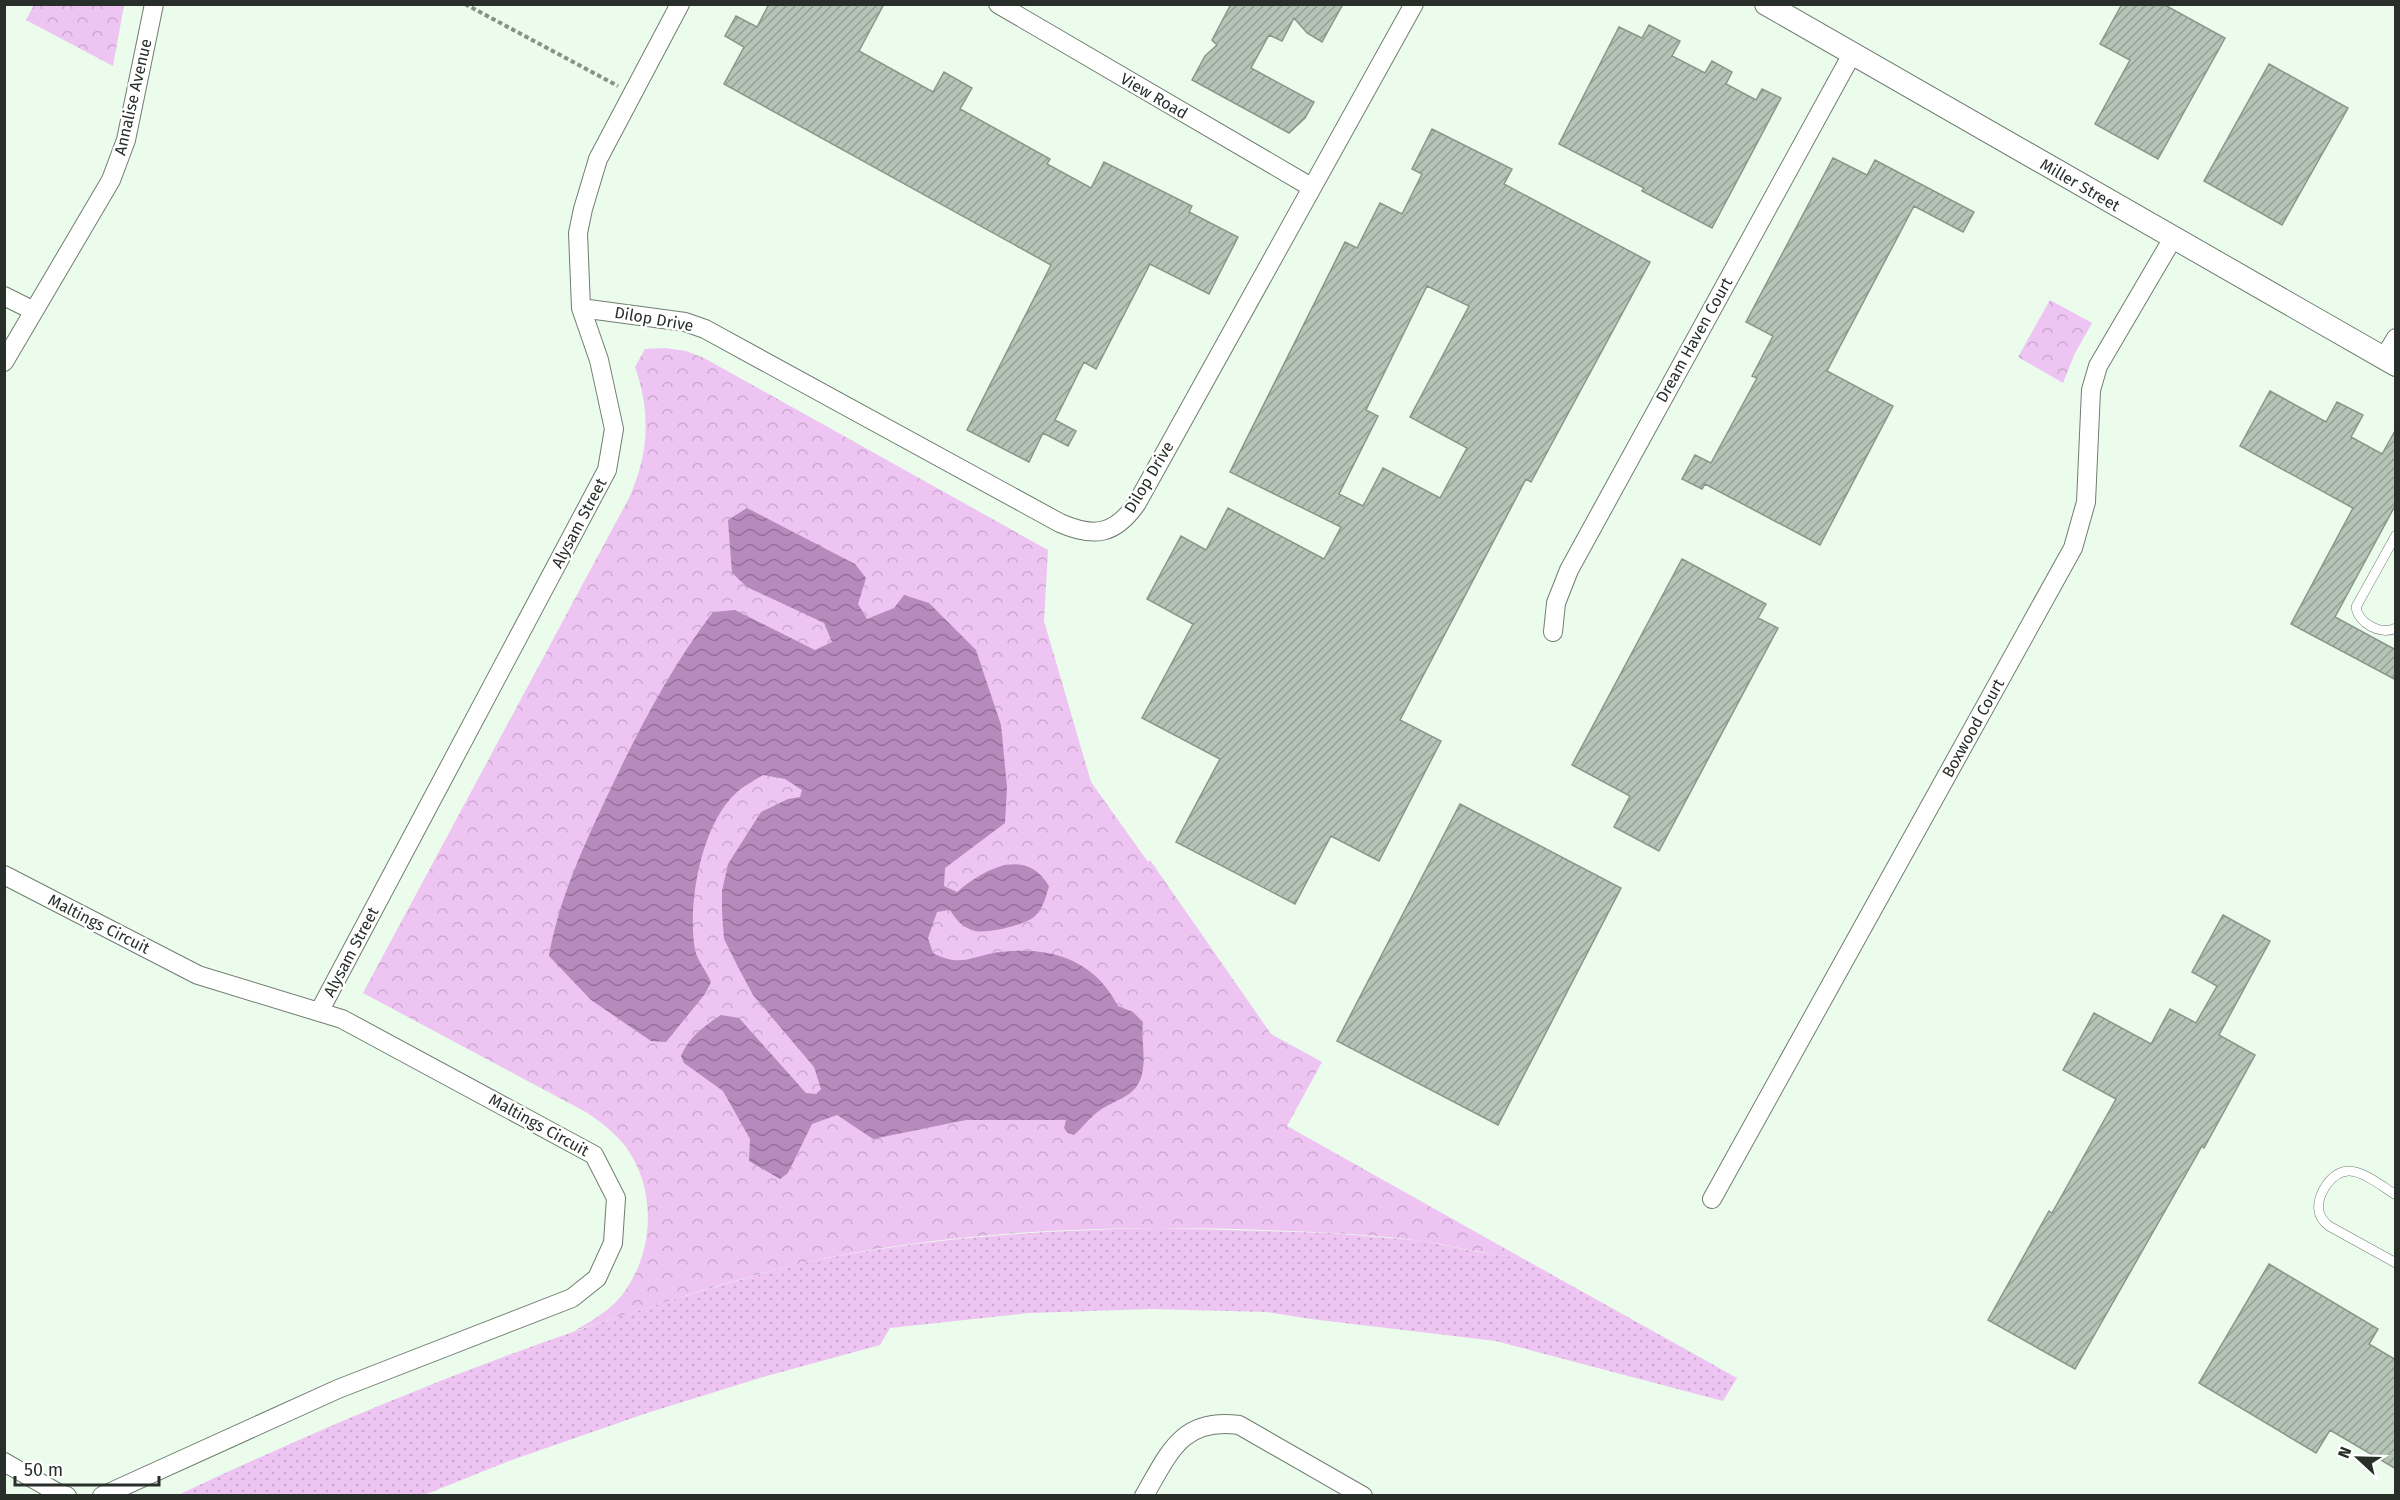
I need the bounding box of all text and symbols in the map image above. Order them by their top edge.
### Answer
street label: Annalise Avenue [110,37,156,157]
street label: View Road [1117,69,1191,123]
street label: Miller Street [2037,155,2123,216]
street label: Dream Haven Court [1652,274,1736,406]
street label: Dilop Drive [613,303,695,335]
street label: Dilop Drive [1120,438,1178,516]
street label: Alysam Street [547,475,611,571]
street label: Boxwood Court [1938,675,2008,781]
street label: Maltings Circuit [45,890,153,958]
street label: Alysam Street [319,904,383,1000]
street label: Maltings Circuit [486,1090,593,1160]
north arrow [2328,1428,2388,1488]
text: N [2334,1444,2355,1461]
scale bar [15,1449,159,1487]
text: 50 m [24,1459,63,1481]

